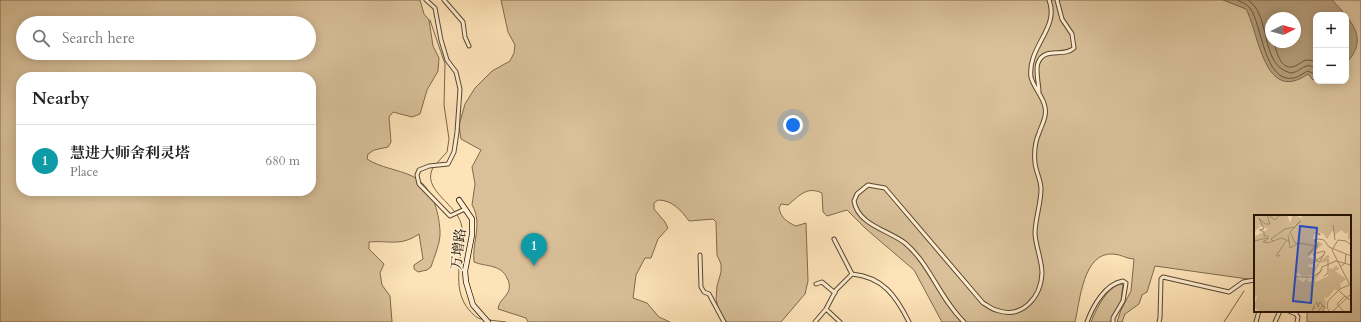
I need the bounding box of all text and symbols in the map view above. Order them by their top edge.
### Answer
north arrow [1265,12,1301,48]
map controls [1313,12,1349,84]
button: + [1313,12,1349,48]
search box [16,16,316,60]
icon: search [30,27,52,49]
text: Search here [62,28,135,48]
button: − [1313,48,1349,84]
text: Nearby [32,87,89,110]
your location [783,115,803,135]
text: 慧进大师舍利灵塔 [70,143,190,163]
text: 1 [42,152,48,170]
text: 680 m [266,152,300,170]
text: Place [70,163,98,181]
inset map [1254,215,1351,312]
street label: 万增路 [447,227,470,271]
pin: 1 [521,233,547,266]

